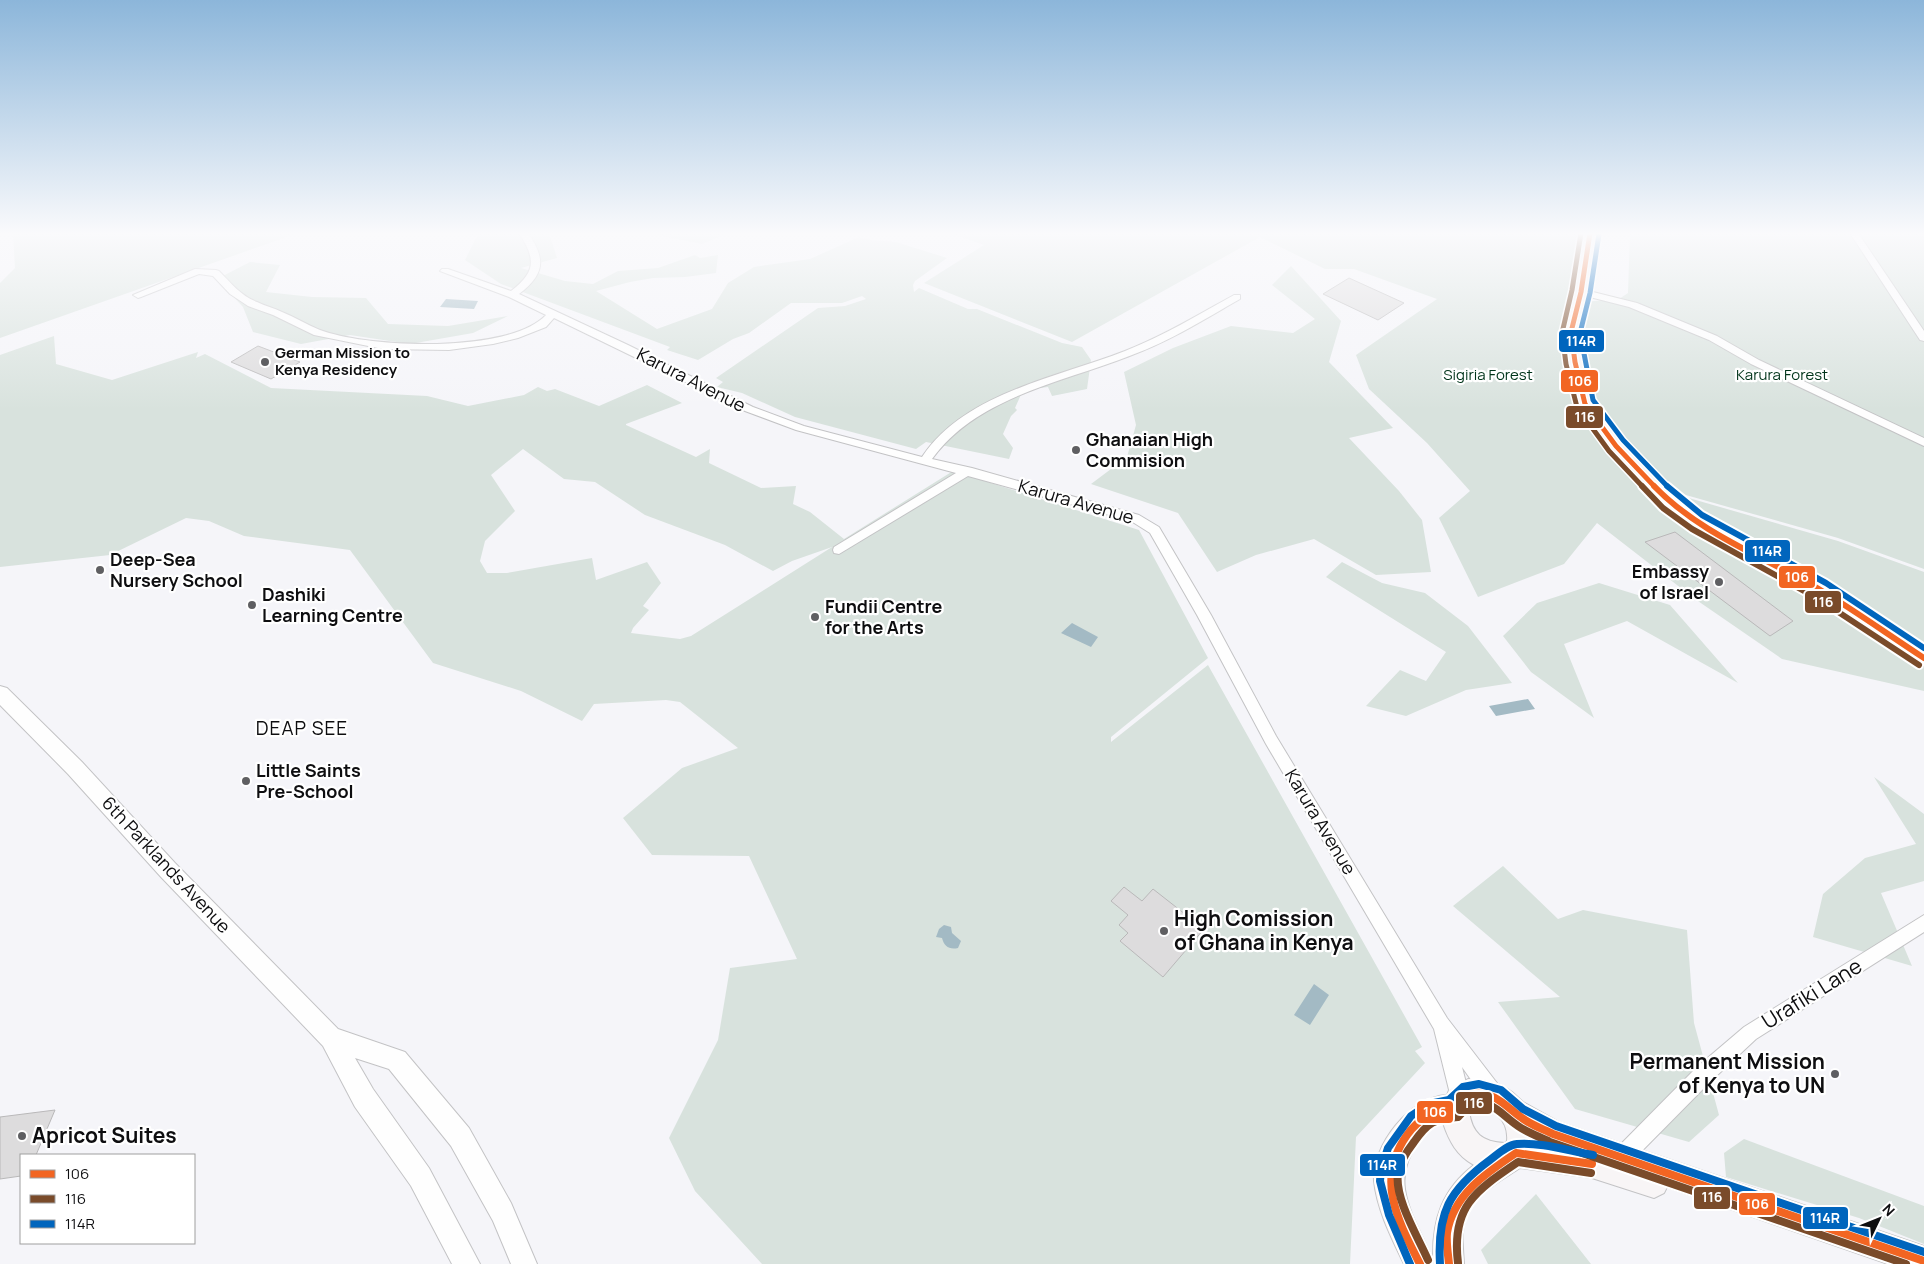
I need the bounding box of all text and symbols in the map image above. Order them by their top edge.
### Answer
line badge: 114R [1558,329,1605,353]
text: 114R [1566,331,1596,350]
street label: Karura Avenue [633,341,750,417]
place label: German Mission to Kenya Residency [275,342,410,380]
marker: German Mission to Kenya Residency [259,356,271,368]
park label: Sigiria Forest [1443,364,1533,385]
park label: Karura Forest [1736,364,1828,385]
line badge: 106 [1560,369,1599,393]
text: 106 [1568,371,1592,390]
line badge: 116 [1565,405,1604,429]
text: 116 [1575,407,1595,426]
place label: Ghanaian High Commision [1086,427,1213,472]
marker: Ghanaian High Commision [1070,444,1082,456]
street label: Karura Avenue [1016,473,1137,529]
line badge: 114R [1744,539,1791,563]
text: 114R [1752,541,1782,560]
place label: Deep-Sea Nursery School [110,547,243,592]
place label: Embassy of Israel [1632,559,1709,604]
marker: Deep-Sea Nursery School [94,564,106,576]
line badge: 106 [1778,565,1816,589]
text: 106 [1785,567,1809,586]
marker: Embassy of Israel [1713,576,1725,588]
place label: Dashiki Learning Centre [262,582,403,627]
line badge: 116 [1804,590,1842,614]
text: 116 [1813,592,1833,611]
place label: Fundii Centre for the Arts [825,594,943,639]
marker: Dashiki Learning Centre [246,599,258,611]
marker: Fundii Centre for the Arts [809,611,821,623]
district label: DEAP SEE [256,715,348,741]
place label: Little Saints Pre-School [256,758,361,803]
street label: Karura Avenue [1280,764,1362,879]
marker: Little Saints Pre-School [240,775,252,787]
street label: 6th Parklands Avenue [97,791,236,938]
place label: High Comission of Ghana in Kenya [1174,904,1354,956]
marker: High Comission of Ghana in Kenya [1158,925,1170,937]
street label: Urafiki Lane [1756,951,1867,1035]
place label: Permanent Mission of Kenya to UN [1629,1047,1825,1099]
marker: Permanent Mission of Kenya to UN [1829,1068,1841,1080]
line badge: 116 [1455,1091,1493,1115]
text: 116 [1464,1093,1484,1112]
line badge: 106 [1416,1100,1454,1124]
text: 106 [1423,1102,1447,1121]
place label: Apricot Suites [32,1121,177,1149]
marker: Apricot Suites [16,1130,28,1142]
line badge: 114R [1359,1153,1406,1177]
legend [20,1154,195,1244]
text: 114R [1367,1155,1397,1174]
text: 106 [65,1163,89,1184]
line badge: 116 [1693,1186,1731,1210]
text: 116 [1702,1187,1722,1206]
text: 116 [65,1188,86,1209]
line badge: 106 [1738,1192,1776,1216]
text: 106 [1745,1194,1769,1213]
north arrow [1854,1194,1904,1244]
text: N [1878,1200,1899,1220]
line badge: 114R [1802,1206,1849,1230]
text: 114R [1810,1208,1840,1227]
text: 114R [65,1213,95,1234]

